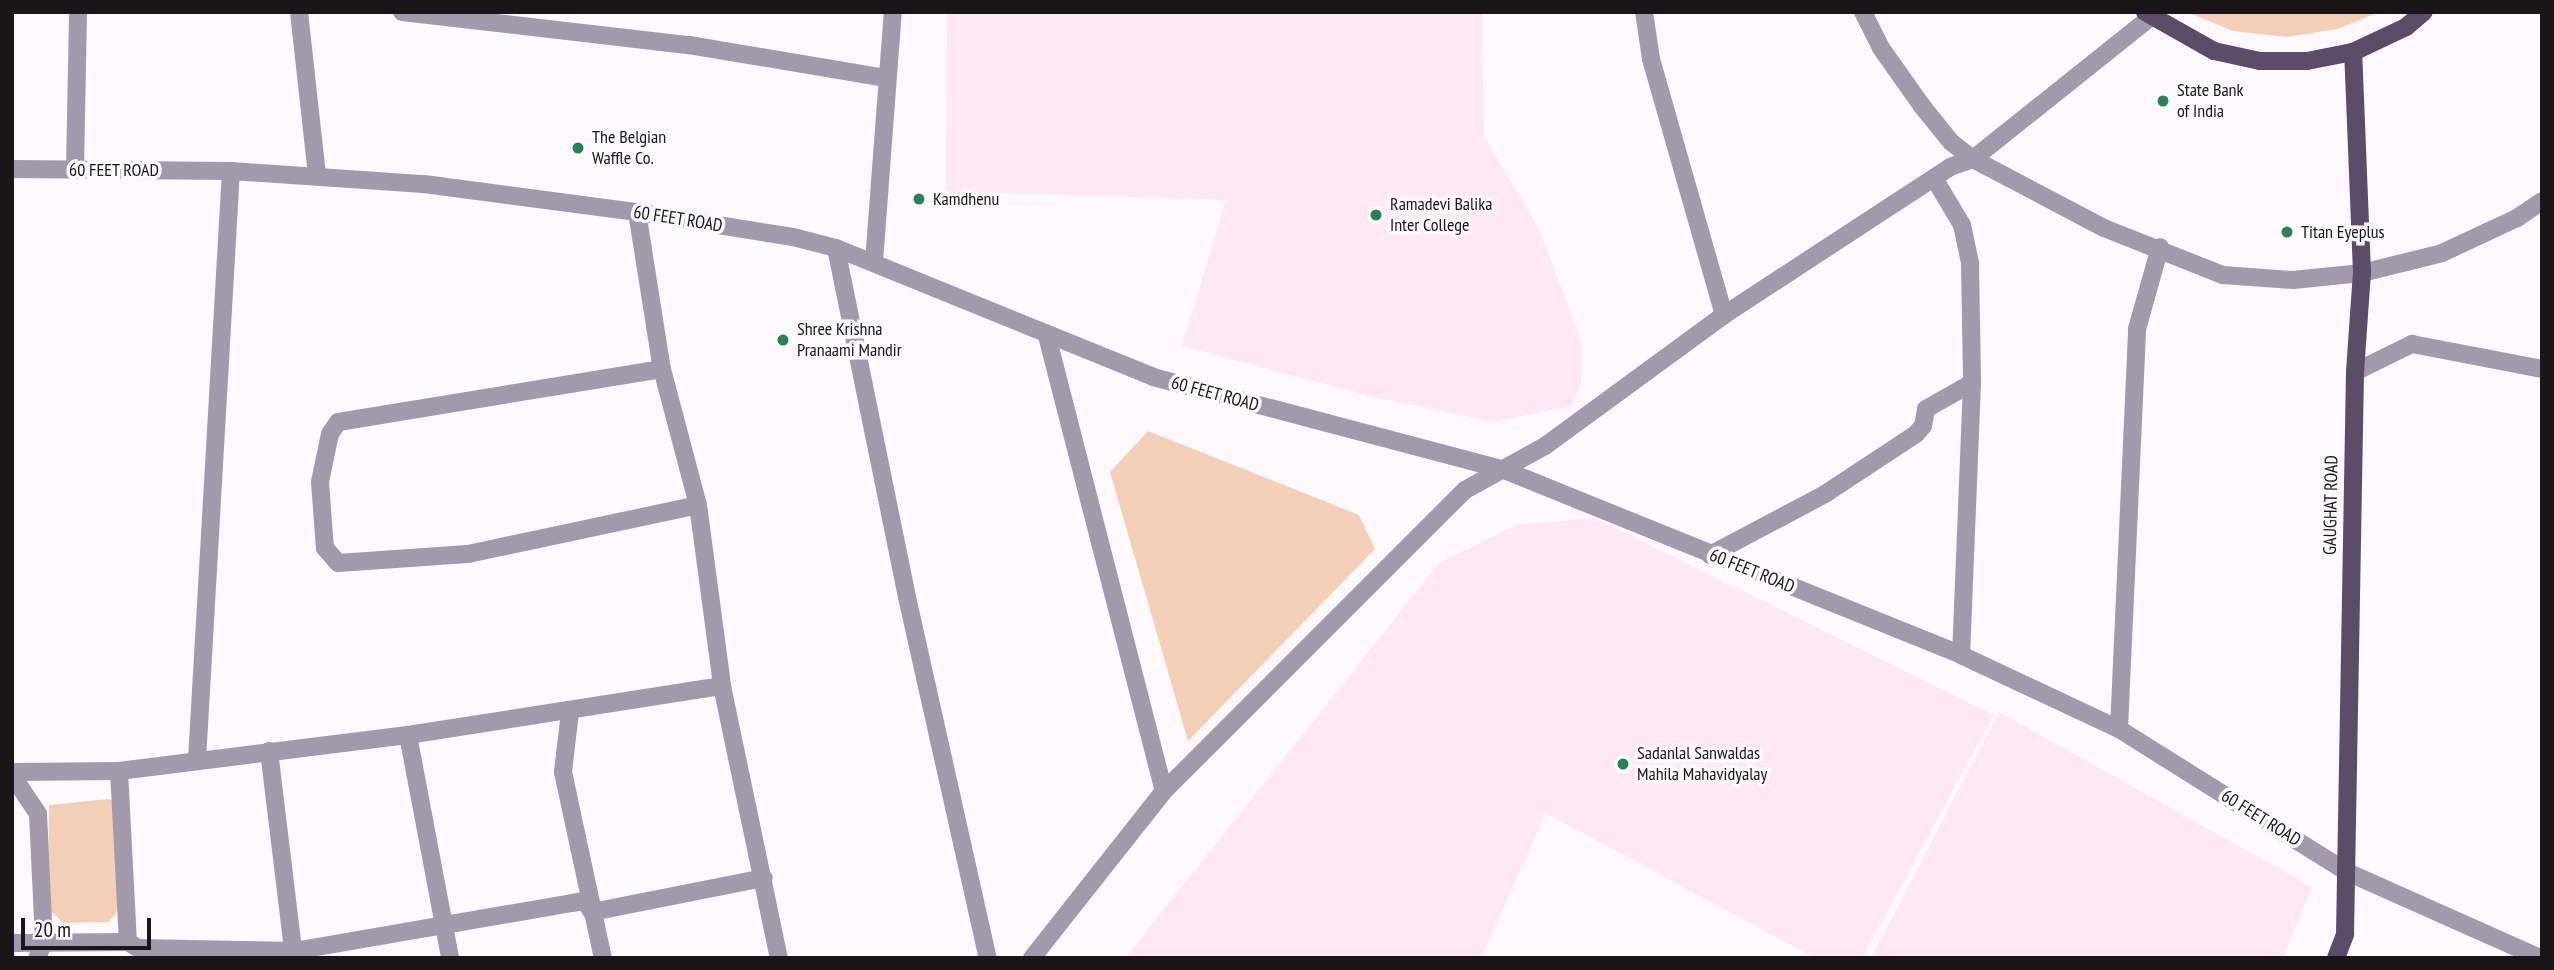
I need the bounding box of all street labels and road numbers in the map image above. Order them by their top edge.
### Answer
street label: 60 FEET ROAD [69,159,159,181]
street label: 60 FEET ROAD [632,201,724,237]
street label: 60 FEET ROAD [1169,372,1261,416]
street label: GAUGHAT ROAD [2319,455,2343,555]
street label: 60 FEET ROAD [1706,544,1798,598]
street label: 60 FEET ROAD [2217,785,2305,851]

